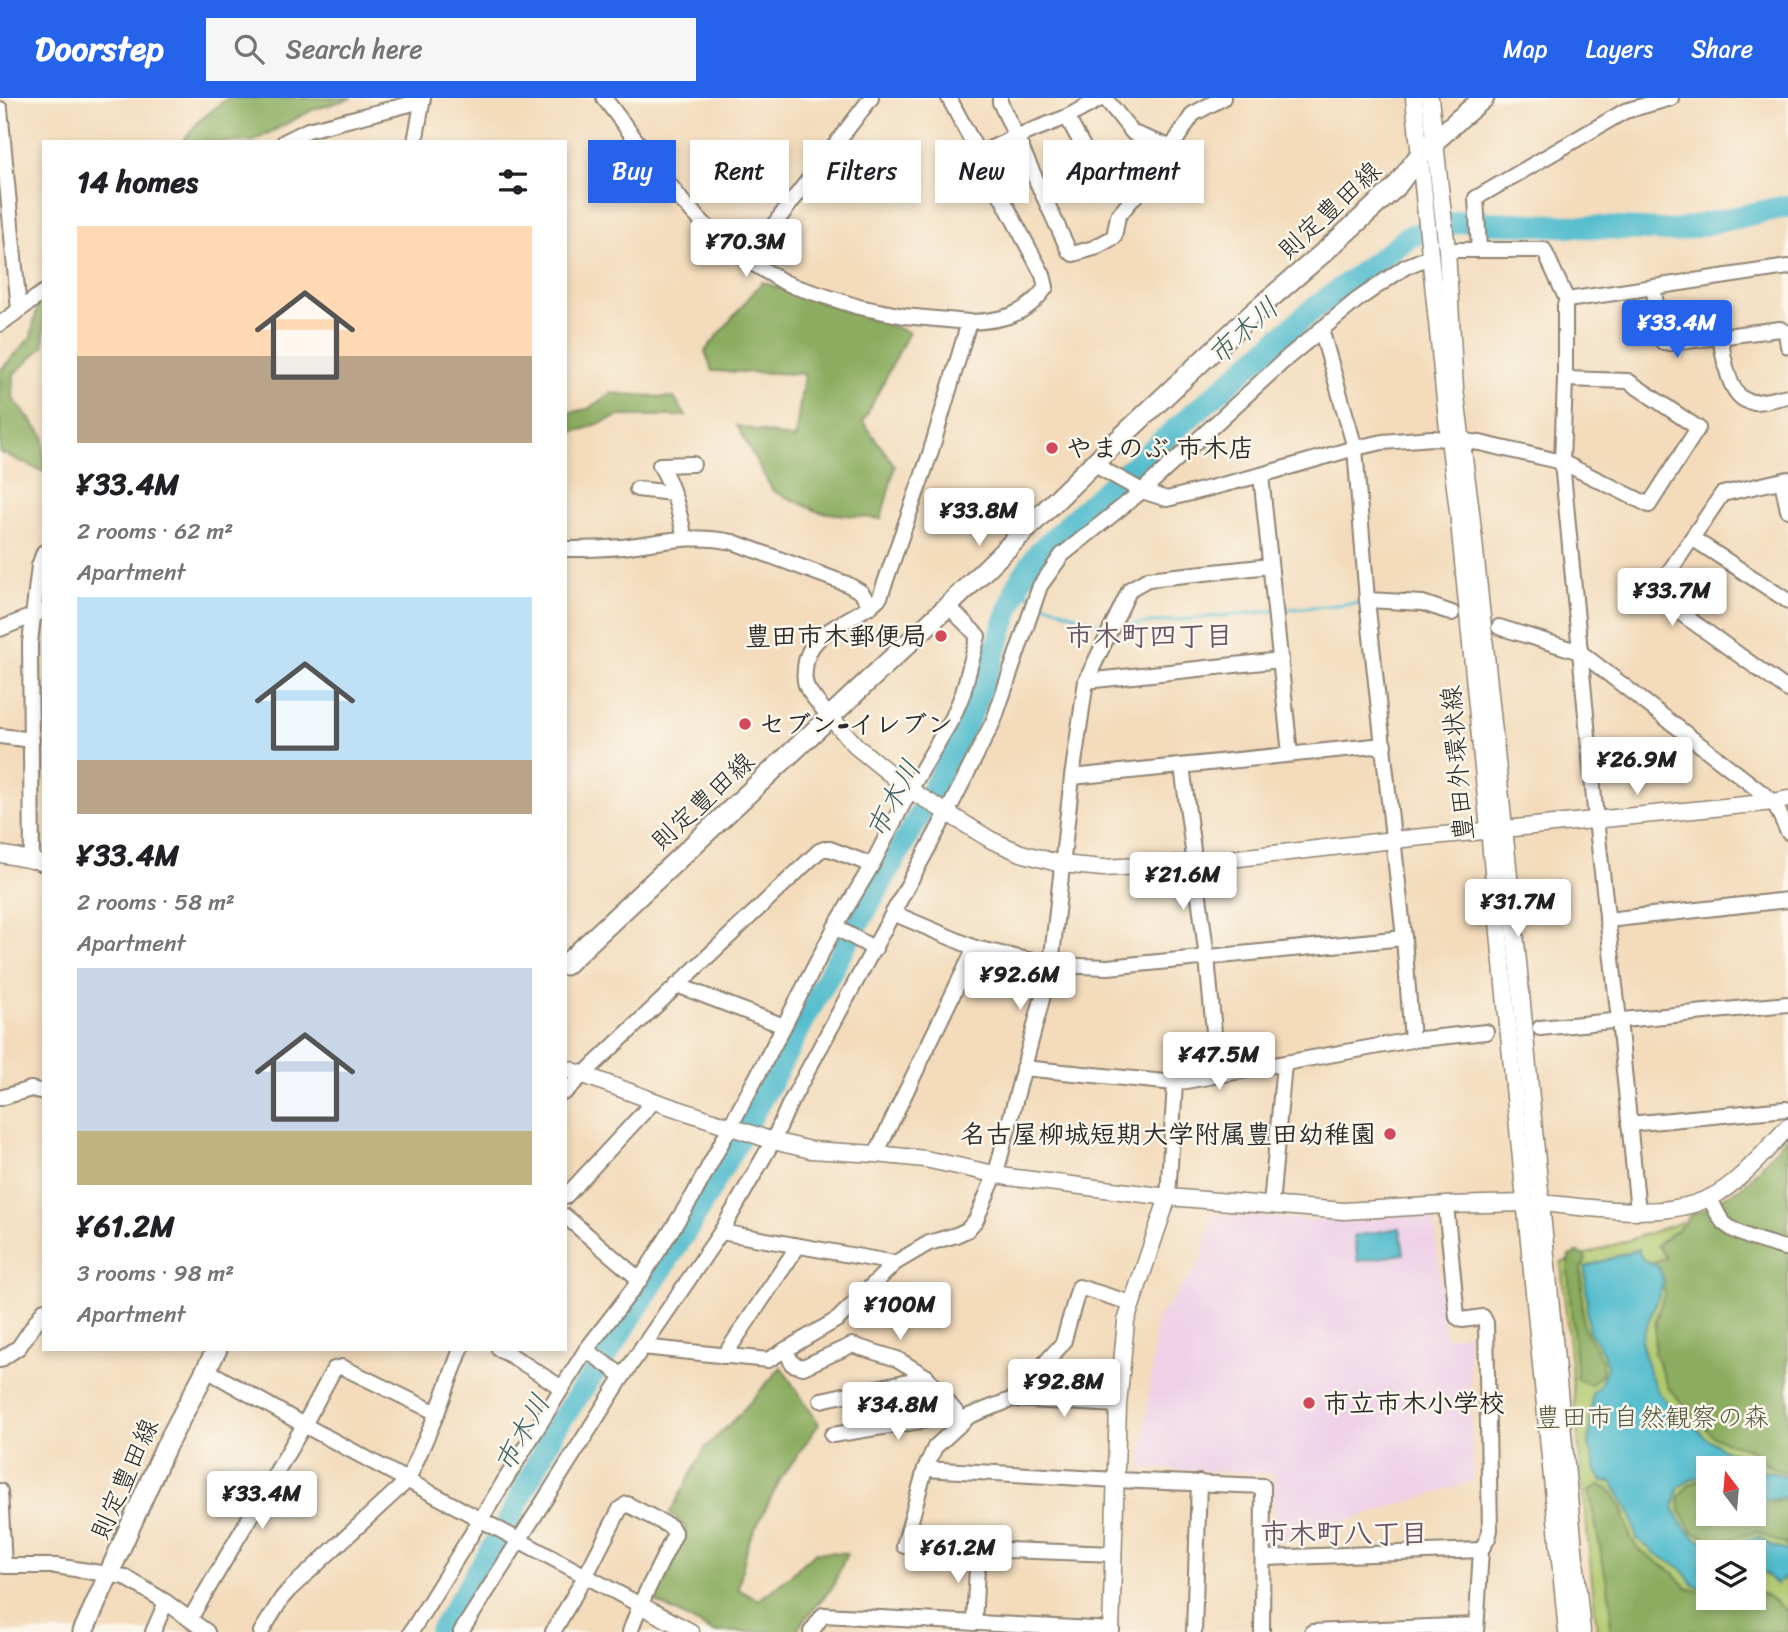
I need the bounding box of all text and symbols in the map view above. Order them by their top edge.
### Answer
search box [206,18,696,81]
text: Doorstep [35,20,164,78]
text: Search here [286,26,423,72]
text: Map [1503,28,1548,70]
text: Layers [1586,28,1653,70]
text: Share [1691,28,1753,70]
icon: search [230,30,268,68]
chip: Buy [588,140,676,203]
chip: Rent [690,140,789,203]
chip: Filters [803,140,921,203]
chip: New [935,140,1029,203]
chip: Apartment [1043,140,1204,203]
street label: 則定豊田線 [1266,149,1392,271]
text: 14 homes [77,155,198,209]
icon: filters [494,163,532,201]
pin: ¥70.3M [689,220,803,279]
text: ¥70.3M [707,221,785,262]
icon: home [242,272,368,398]
water label: 市木川 [1195,285,1291,377]
pin: ¥33.4M [1620,300,1734,360]
text: ¥33.4M [1638,302,1716,343]
place label: やまのぶ 市木店 [1066,425,1254,471]
marker: やまのぶ 市木店 [1044,440,1060,456]
text: ¥33.4M [77,457,179,511]
pin: ¥33.8M [922,489,1036,548]
text: ¥33.8M [940,490,1018,531]
text: 2 rooms · 62 m² [77,511,233,552]
text: Apartment [77,552,186,593]
pin: ¥33.7M [1615,568,1729,628]
text: ¥33.7M [1634,570,1710,611]
district label: 市木町四丁目 [1065,611,1233,660]
place label: 豊田市木郵便局 [745,613,927,659]
marker: 豊田市木郵便局 [933,628,949,644]
icon: home [242,643,368,769]
street label: 豊田外環状線 [1427,683,1487,843]
place label: セブン-イレブン [759,701,953,747]
marker: セブン-イレブン [737,716,753,732]
pin: ¥26.9M [1580,738,1694,797]
text: ¥26.9M [1598,739,1676,780]
street label: 則定豊田線 [639,740,765,862]
water label: 市木川 [852,750,934,848]
text: ¥33.4M [77,828,179,882]
pin: ¥21.6M [1126,852,1240,912]
text: ¥21.6M [1146,854,1220,895]
pin: ¥31.7M [1461,880,1575,939]
text: ¥31.7M [1481,881,1555,922]
text: 2 rooms · 58 m² [77,882,235,923]
text: Apartment [77,923,186,964]
pin: ¥92.6M [963,953,1077,1012]
text: ¥92.6M [981,954,1059,995]
icon: home [242,1014,368,1140]
pin: ¥47.5M [1162,1032,1276,1092]
text: ¥47.5M [1179,1034,1259,1075]
place label: 名古屋柳城短期大学附属豊田幼稚園 [960,1111,1376,1157]
marker: 名古屋柳城短期大学附属豊田幼稚園 [1382,1126,1398,1142]
text: ¥61.2M [77,1199,174,1253]
text: 3 rooms · 98 m² [77,1253,234,1294]
pin: ¥100M [851,1282,949,1342]
text: ¥100M [865,1284,935,1325]
text: Apartment [77,1294,186,1335]
pin: ¥92.8M [1007,1360,1121,1419]
text: ¥92.8M [1024,1361,1104,1402]
place label: 市立市木小学校 [1323,1380,1505,1426]
pin: ¥34.8M [841,1382,955,1442]
water label: 市木川 [480,1384,564,1482]
text: ¥34.8M [858,1384,938,1425]
park label: 豊田市自然観察の森 [1535,1394,1769,1440]
marker: 市立市木小学校 [1301,1395,1317,1411]
street label: 則定豊田線 [77,1410,171,1548]
north arrow [1696,1456,1766,1526]
map controls [1696,1456,1766,1610]
pin: ¥33.4M [205,1472,319,1531]
text: ¥33.4M [223,1473,301,1514]
district label: 市木町八丁目 [1260,1509,1428,1558]
pin: ¥61.2M [901,1526,1015,1585]
text: ¥61.2M [921,1527,995,1568]
button: layers [1696,1540,1766,1610]

